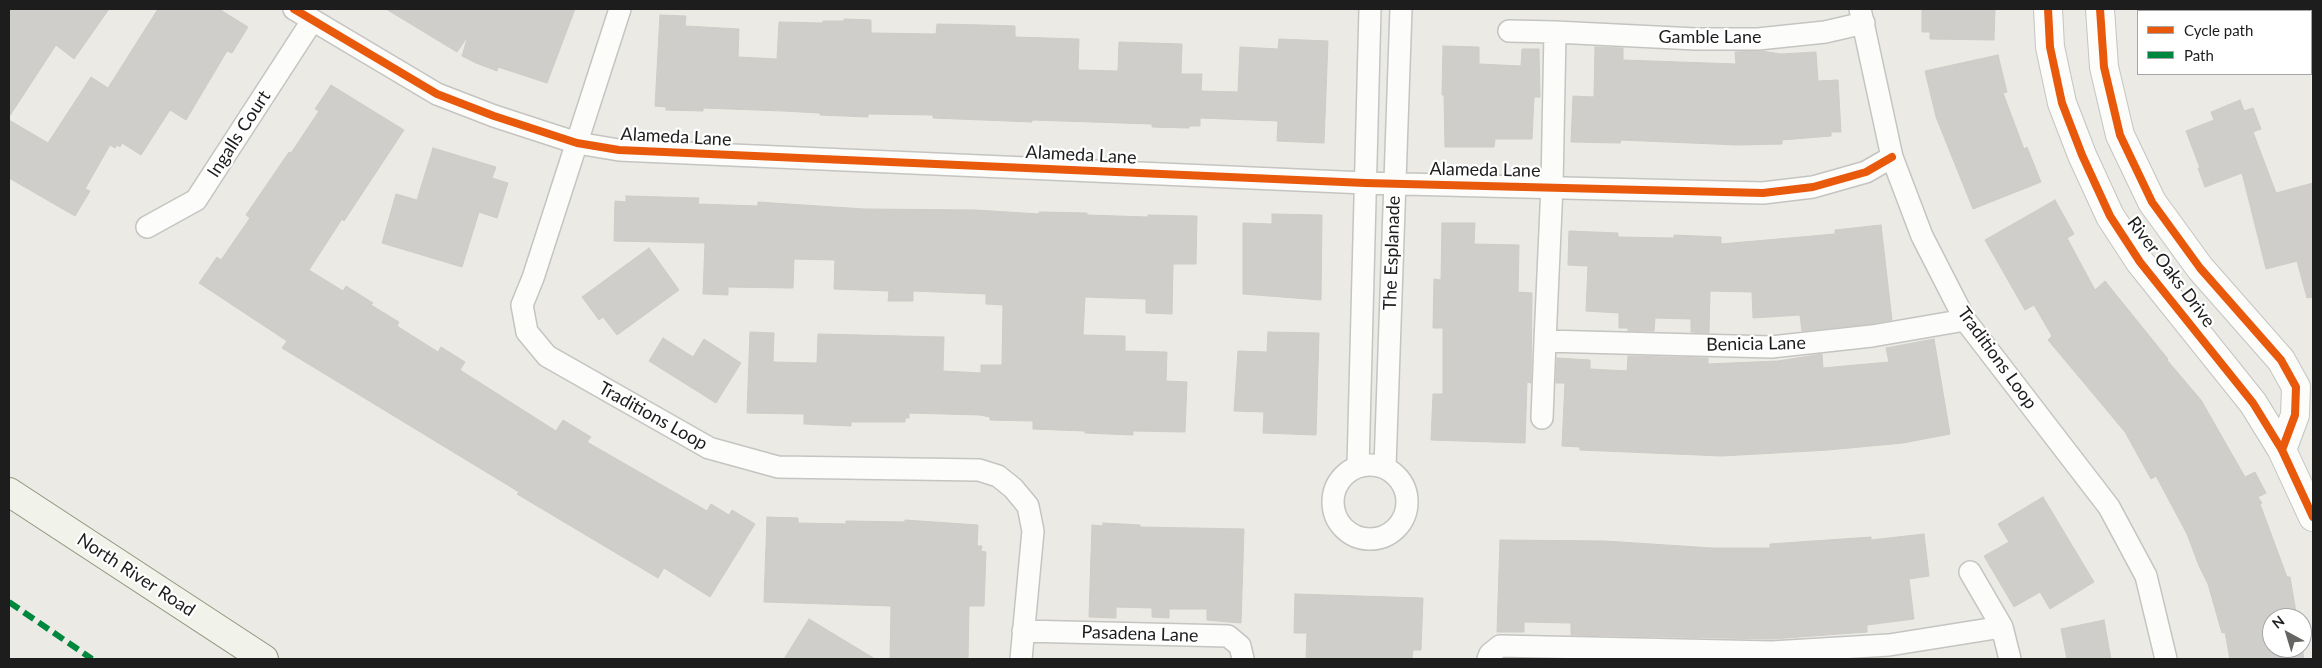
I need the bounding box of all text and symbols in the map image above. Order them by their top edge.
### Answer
legend [2137,10,2312,75]
text: Cycle path [2184,21,2253,39]
street label: Gamble Lane [1658,26,1762,48]
text: Path [2184,46,2214,64]
street label: Ingalls Court [203,87,275,181]
street label: Alameda Lane [620,123,732,151]
street label: Alameda Lane [1025,141,1137,169]
street label: Alameda Lane [1429,158,1541,182]
street label: The Esplanade [1379,195,1405,311]
street label: River Oaks Drive [2122,212,2220,332]
street label: Traditions Loop [1953,303,2041,413]
street label: Benicia Lane [1706,332,1806,356]
street label: Traditions Loop [595,377,711,455]
street label: North River Road [73,529,199,621]
north arrow [2262,608,2312,658]
text: N [2268,612,2287,632]
street label: Pasadena Lane [1081,621,1199,647]

